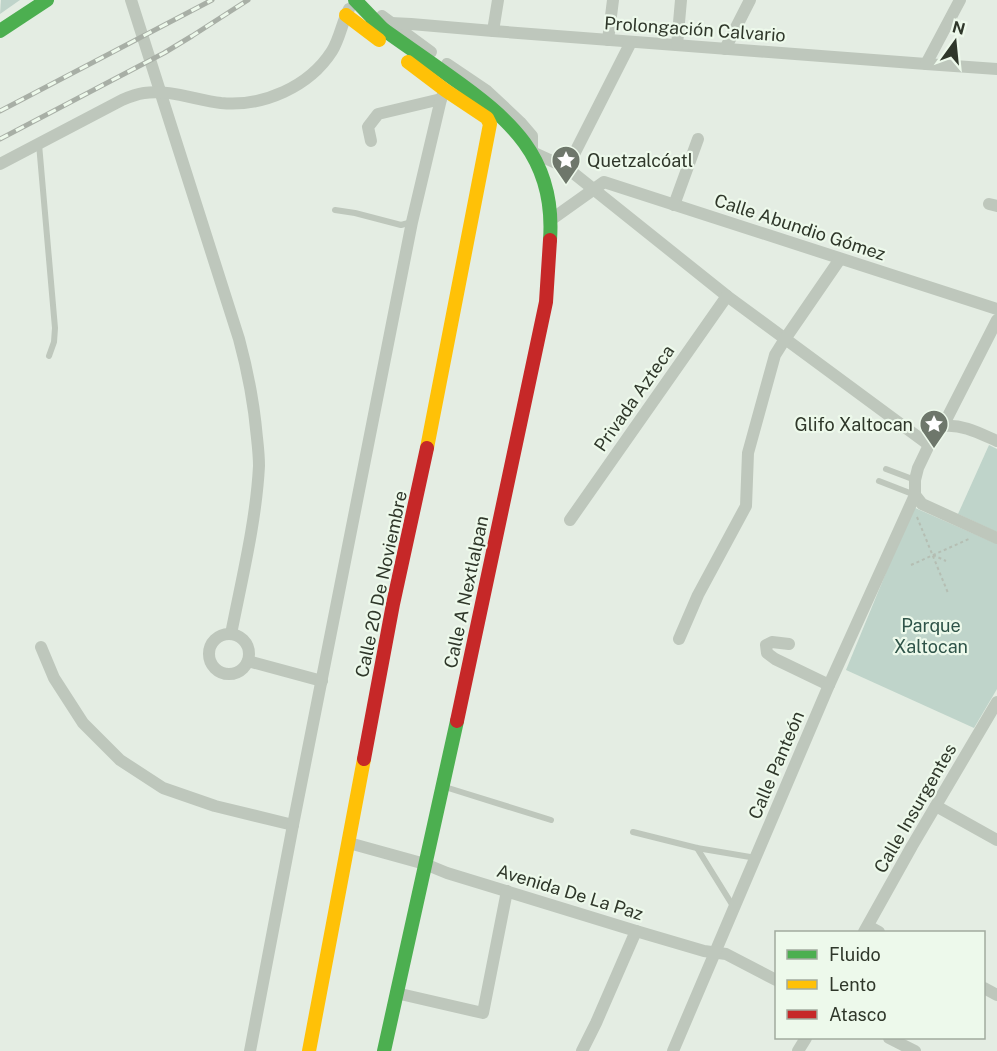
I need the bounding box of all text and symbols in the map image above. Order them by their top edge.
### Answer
street label: Prolongación Calvario [604,12,786,46]
north arrow [925,12,985,72]
text: N [950,17,967,39]
place icon: Quetzalcóatl [550,144,582,186]
place label: Quetzalcóatl [587,150,693,171]
street label: Calle Abundio Gómez [712,189,888,265]
street label: Privada Azteca [590,341,678,455]
place icon: Glifo Xaltocan [918,408,950,450]
place label: Glifo Xaltocan [795,414,913,435]
street label: Calle 20 De Noviembre [351,489,411,679]
street label: Calle A Nextlalpan [440,514,492,670]
park label: Parque Xaltocan [894,615,968,657]
street label: Calle Panteón [744,708,808,822]
street label: Calle Insurgentes [869,740,961,876]
street label: Avenida De La Paz [494,860,646,924]
legend [775,931,985,1039]
text: Fluido [829,944,881,965]
text: Lento [829,974,876,995]
text: Atasco [829,1004,887,1025]

